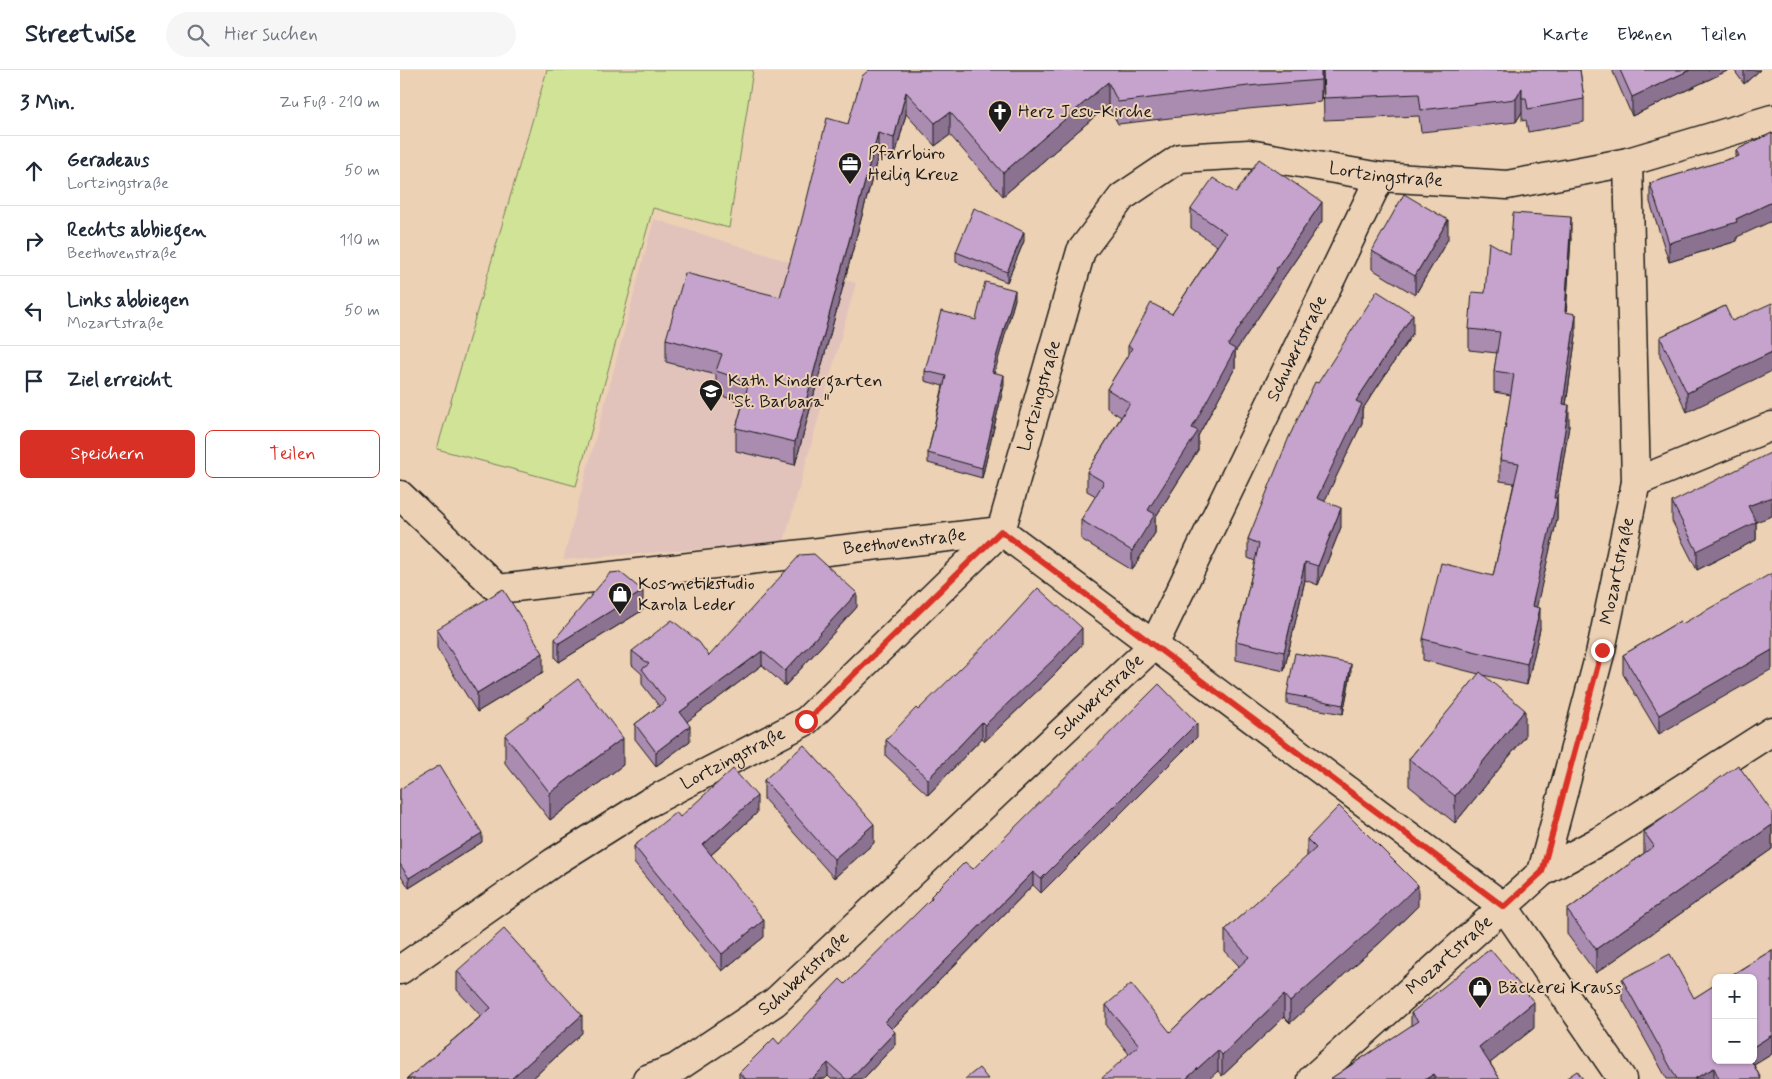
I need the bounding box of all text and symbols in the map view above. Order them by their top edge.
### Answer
search box [166,12,516,57]
text: Streetwise [25,19,136,50]
icon: search [184,21,212,49]
text: Hier suchen [224,22,318,47]
text: Karte [1543,23,1589,47]
text: Ebenen [1617,23,1673,47]
text: Teilen [1701,23,1747,47]
text: 3 Min. [20,89,75,117]
text: Zu Fuß · 210 m [279,92,380,113]
church icon: Herz Jesu-Kirche [987,99,1013,133]
place label: Herz Jesu-Kirche [1018,100,1152,124]
place label: Pfarrbüro Heilig Kreuz [868,142,959,187]
text: Geradeaus [67,148,149,173]
office icon: Pfarrbüro Heilig Kreuz [837,151,863,185]
street label: Lortzingstraße [1327,156,1444,193]
icon: ahead [20,157,48,185]
text: 50 m [344,160,380,181]
text: Lortzingstraße [67,173,169,194]
text: Rechts abbiegen [67,218,206,243]
icon: right [20,227,48,255]
text: 110 m [339,230,380,251]
text: Beethovenstraße [67,243,177,264]
text: Links abbiegen [67,288,189,313]
street label: Schubertstraße [1261,291,1333,406]
icon: left [20,297,48,325]
text: 50 m [344,300,380,321]
text: Mozartstraße [67,313,164,334]
street label: Lortzingstraße [1012,337,1067,454]
icon: arrive [20,367,48,395]
text: Ziel erreicht [67,368,172,393]
place label: Kath. Kindergarten "St. Barbara" [728,369,883,414]
school or university icon: Kath. Kindergarten "St. Barbara" [698,378,724,412]
button: Speichern [20,430,195,478]
button: Teilen [205,430,380,478]
street label: Mozartstraße [1595,515,1640,627]
street label: Beethovenstraße [842,523,967,561]
place label: Kosmetikstudio Karola Leder [638,572,755,617]
shop icon: Kosmetikstudio Karola Leder [607,581,633,615]
route end [1591,639,1614,662]
street label: Schubertstraße [1049,648,1149,745]
route start [795,710,818,733]
street label: Lortzingstraße [677,722,790,796]
street label: Mozartstraße [1401,910,1498,1001]
street label: Schubertstraße [754,926,855,1022]
map controls [1712,974,1757,1064]
button: + [1712,974,1757,1019]
shop icon: Bäckerei Krauss [1467,975,1493,1009]
place label: Bäckerei Krauss [1498,976,1621,1000]
button: − [1712,1019,1757,1064]

